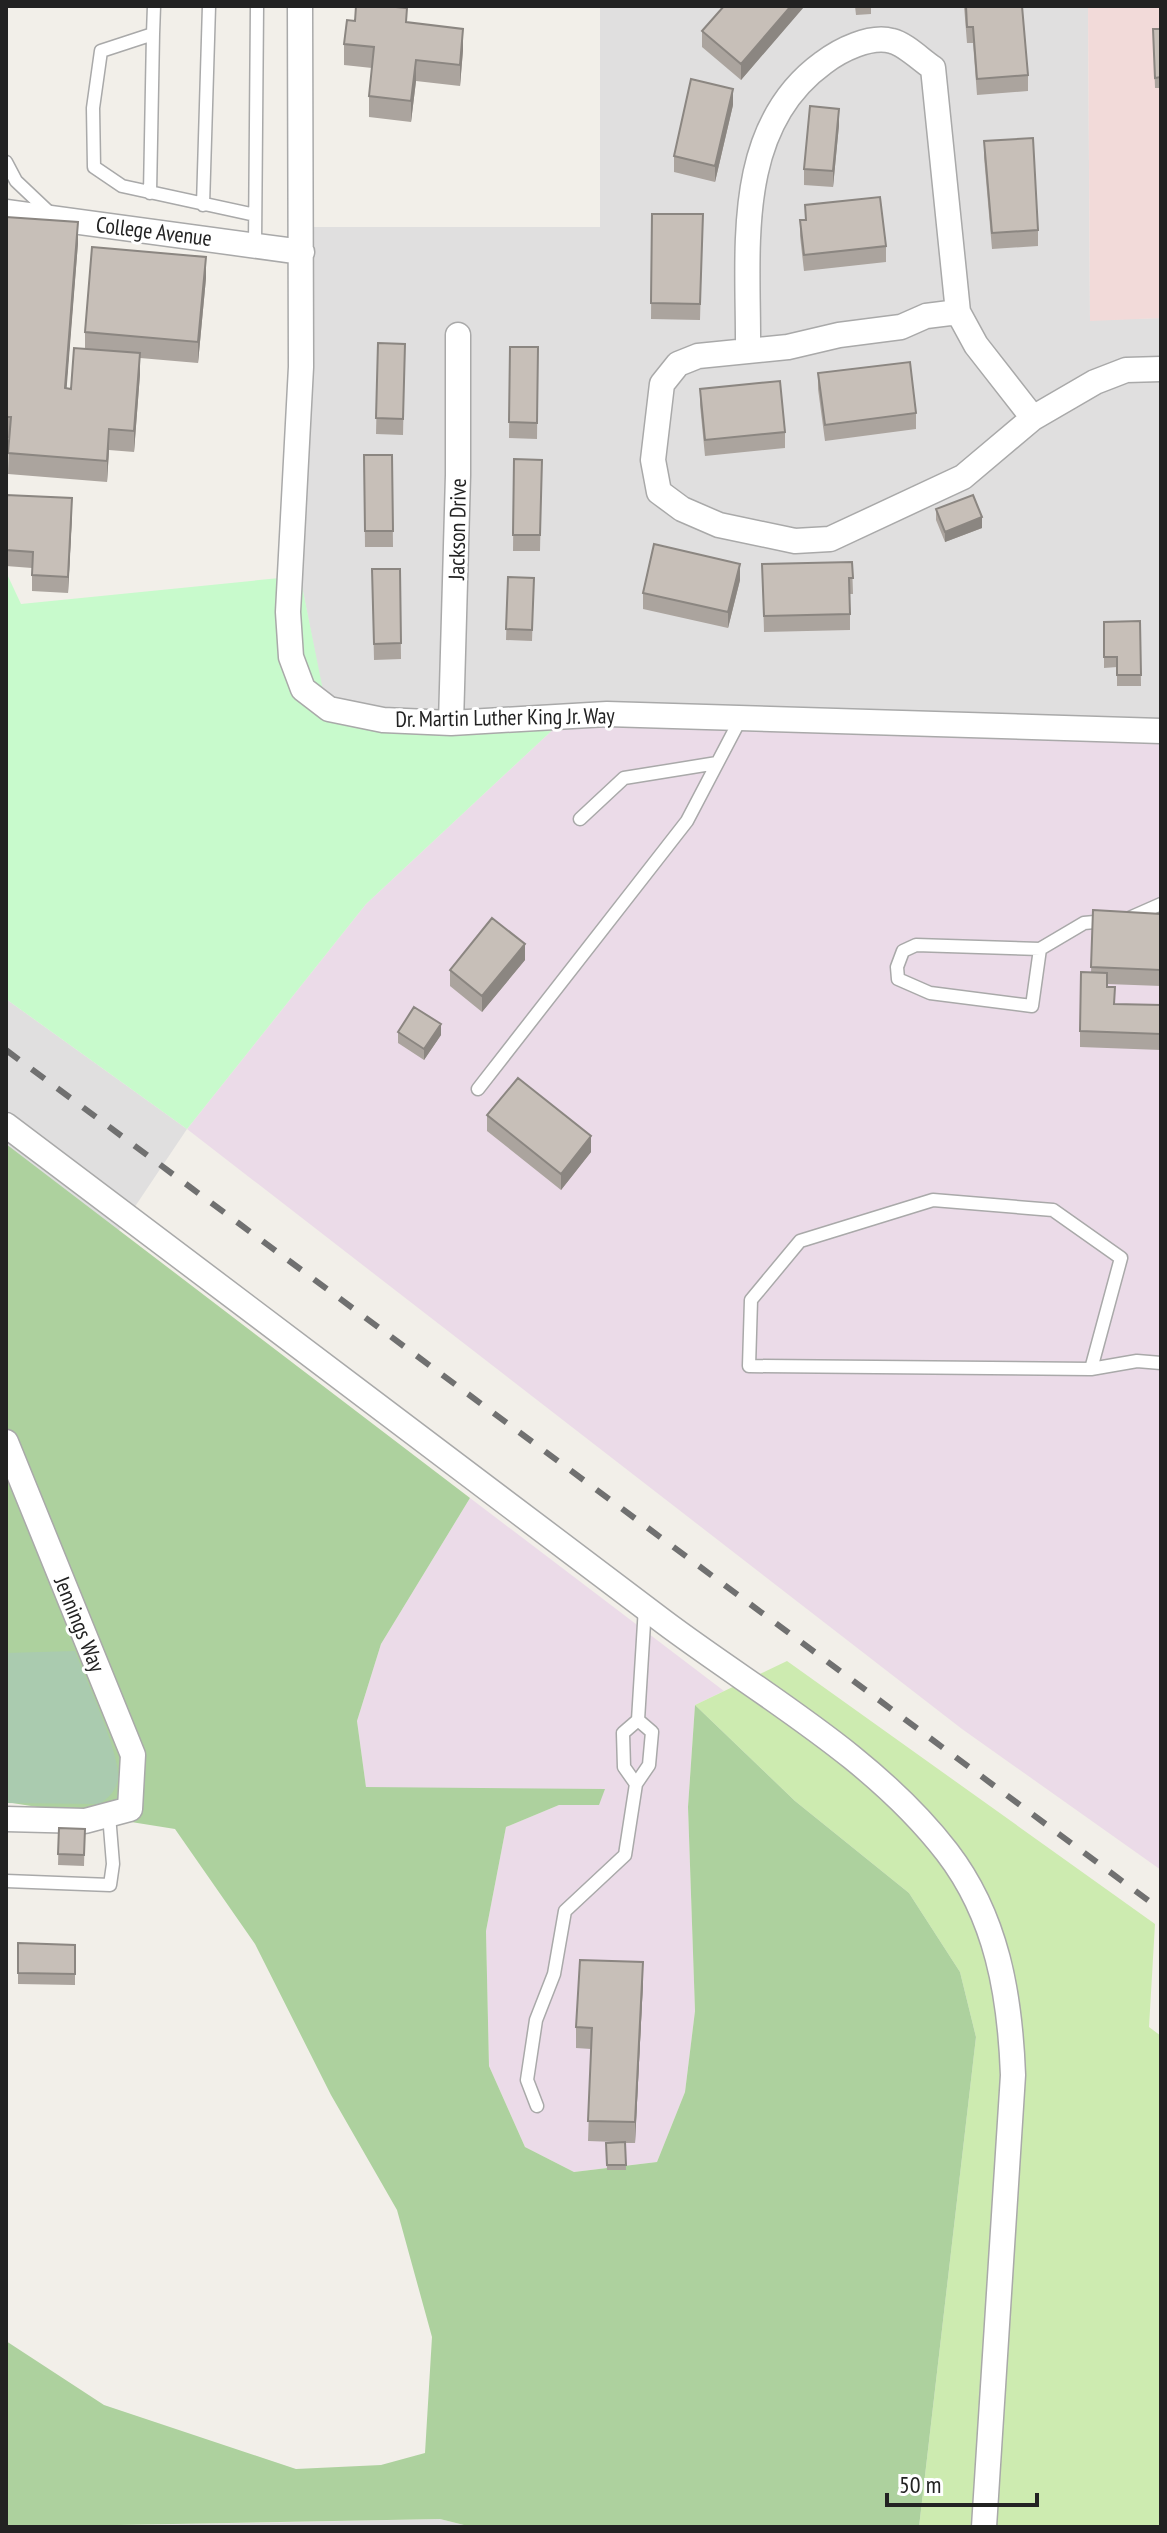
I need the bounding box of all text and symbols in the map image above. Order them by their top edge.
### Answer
street label: College Avenue [95,210,213,252]
street label: Jackson Drive [442,478,472,581]
street label: Dr. Martin Luther King Jr. Way [395,701,616,733]
street label: Jennings Way [48,1571,112,1677]
scale bar [887,2457,1037,2507]
text: 50 m [899,2469,941,2500]

